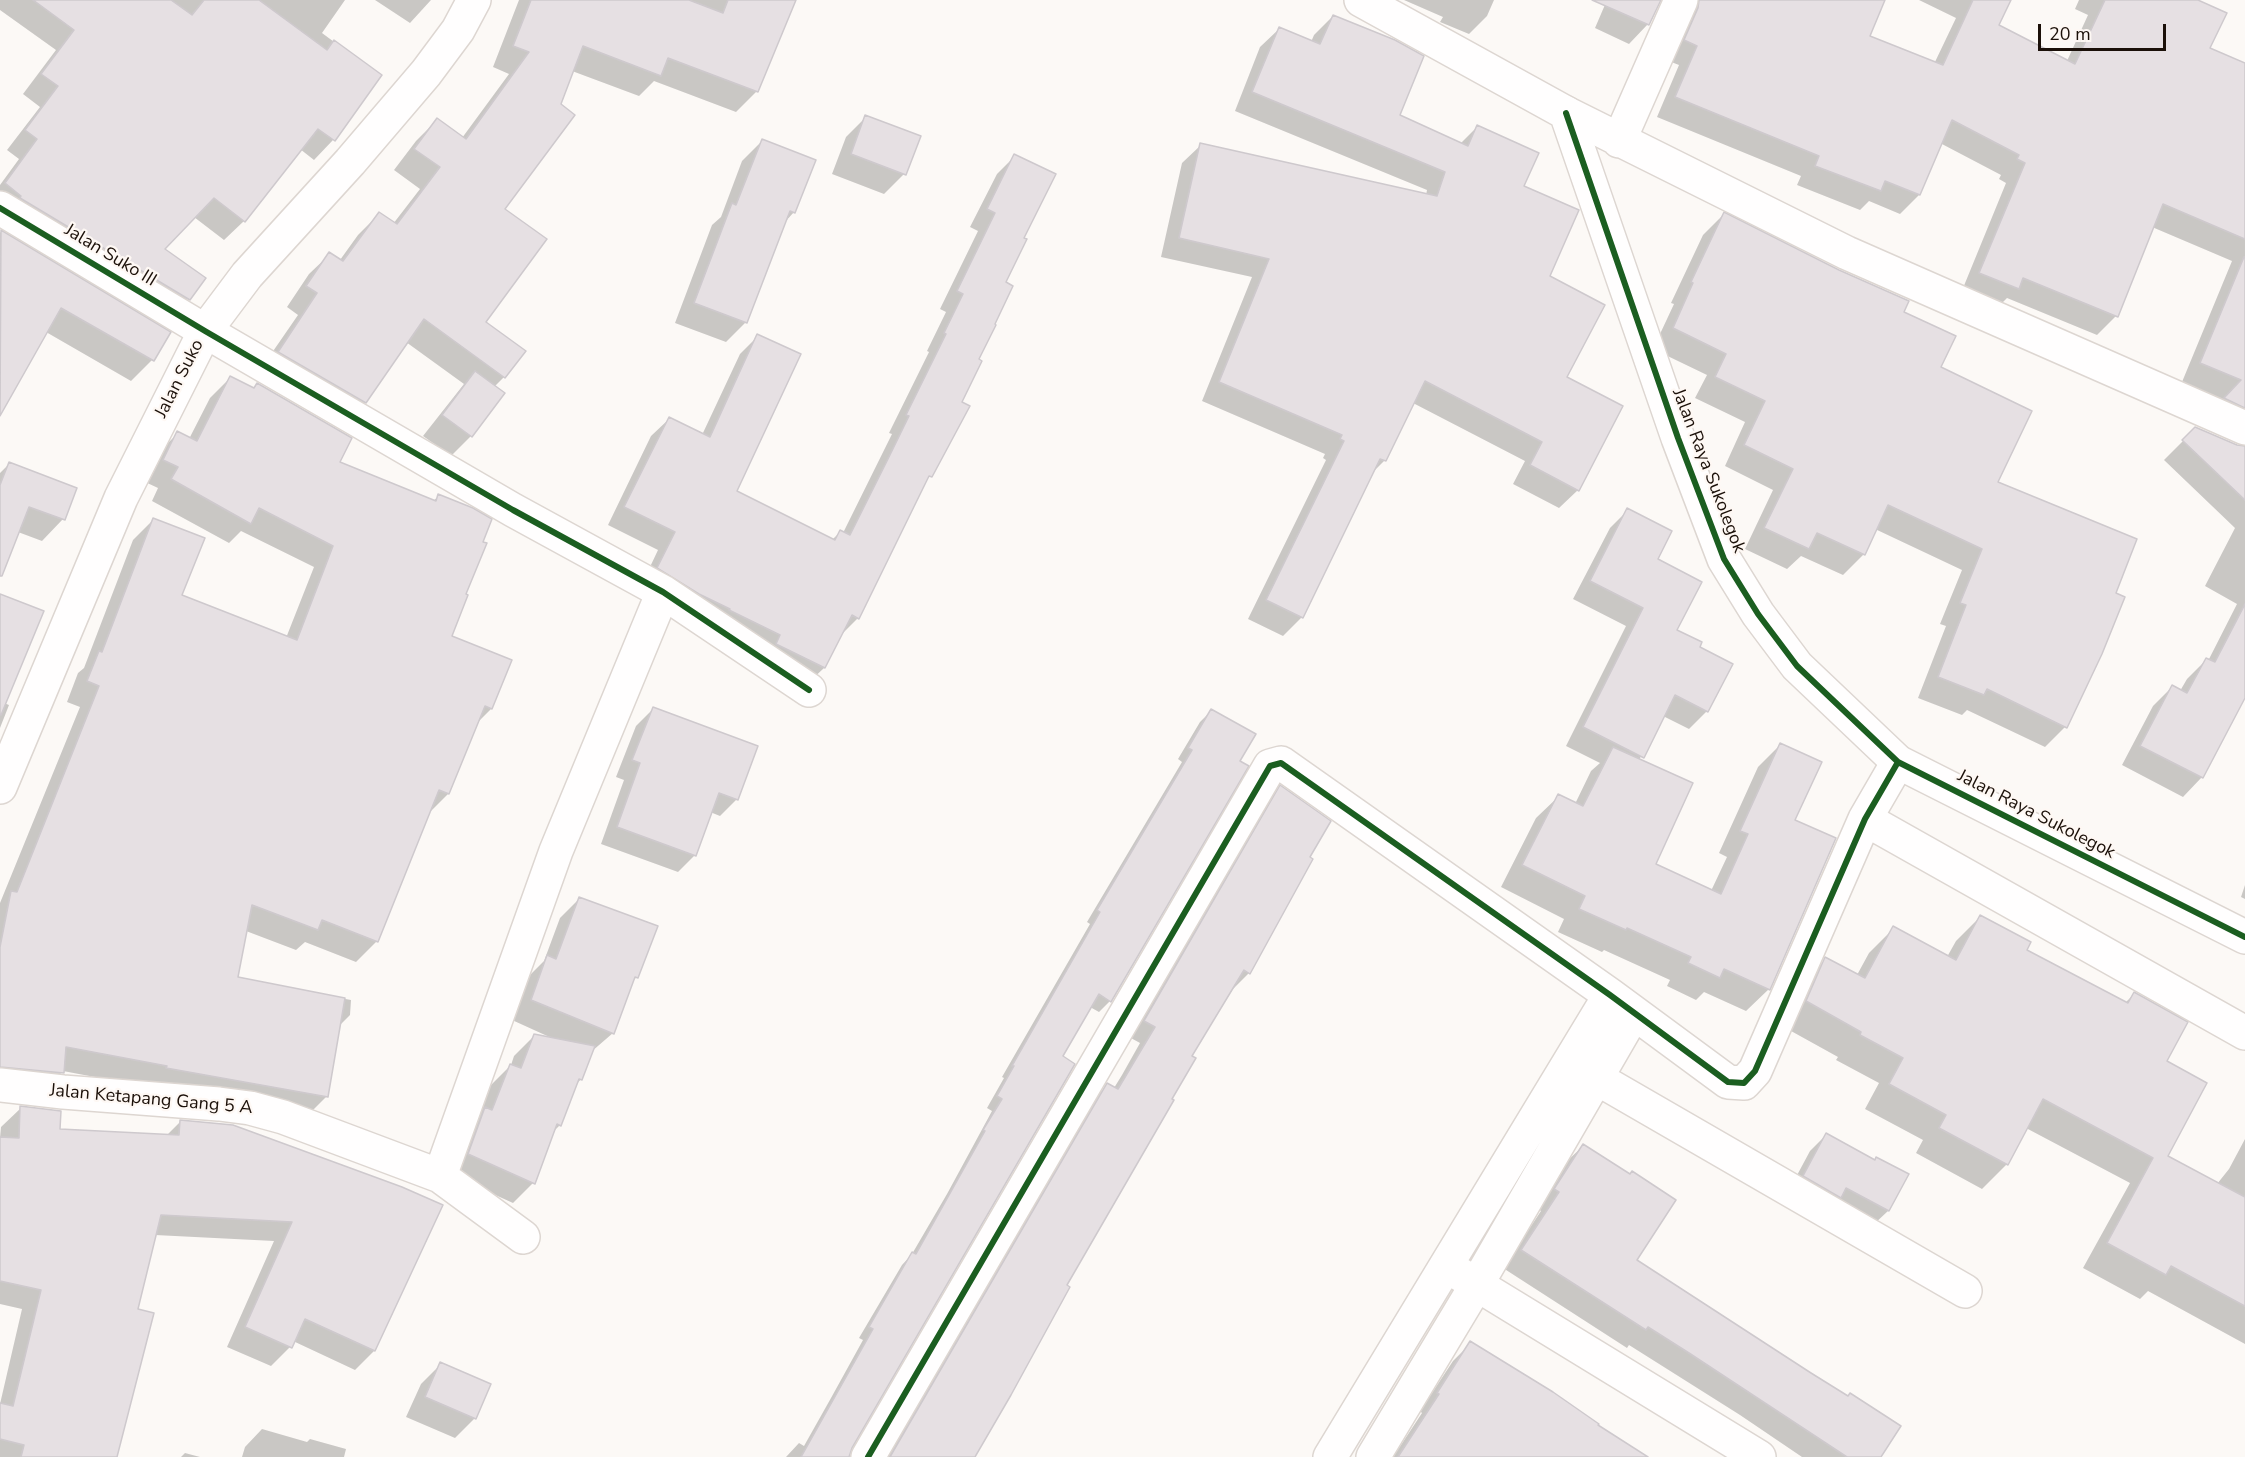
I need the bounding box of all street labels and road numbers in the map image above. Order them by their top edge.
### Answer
street label: Jalan Suko III [60,220,160,292]
street label: Jalan Suko [151,336,209,422]
street label: Jalan Raya Sukolegok [1667,386,1749,556]
street label: Jalan Raya Sukolegok [1954,766,2118,864]
street label: Jalan Ketapang Gang 5 A [49,1080,253,1120]

